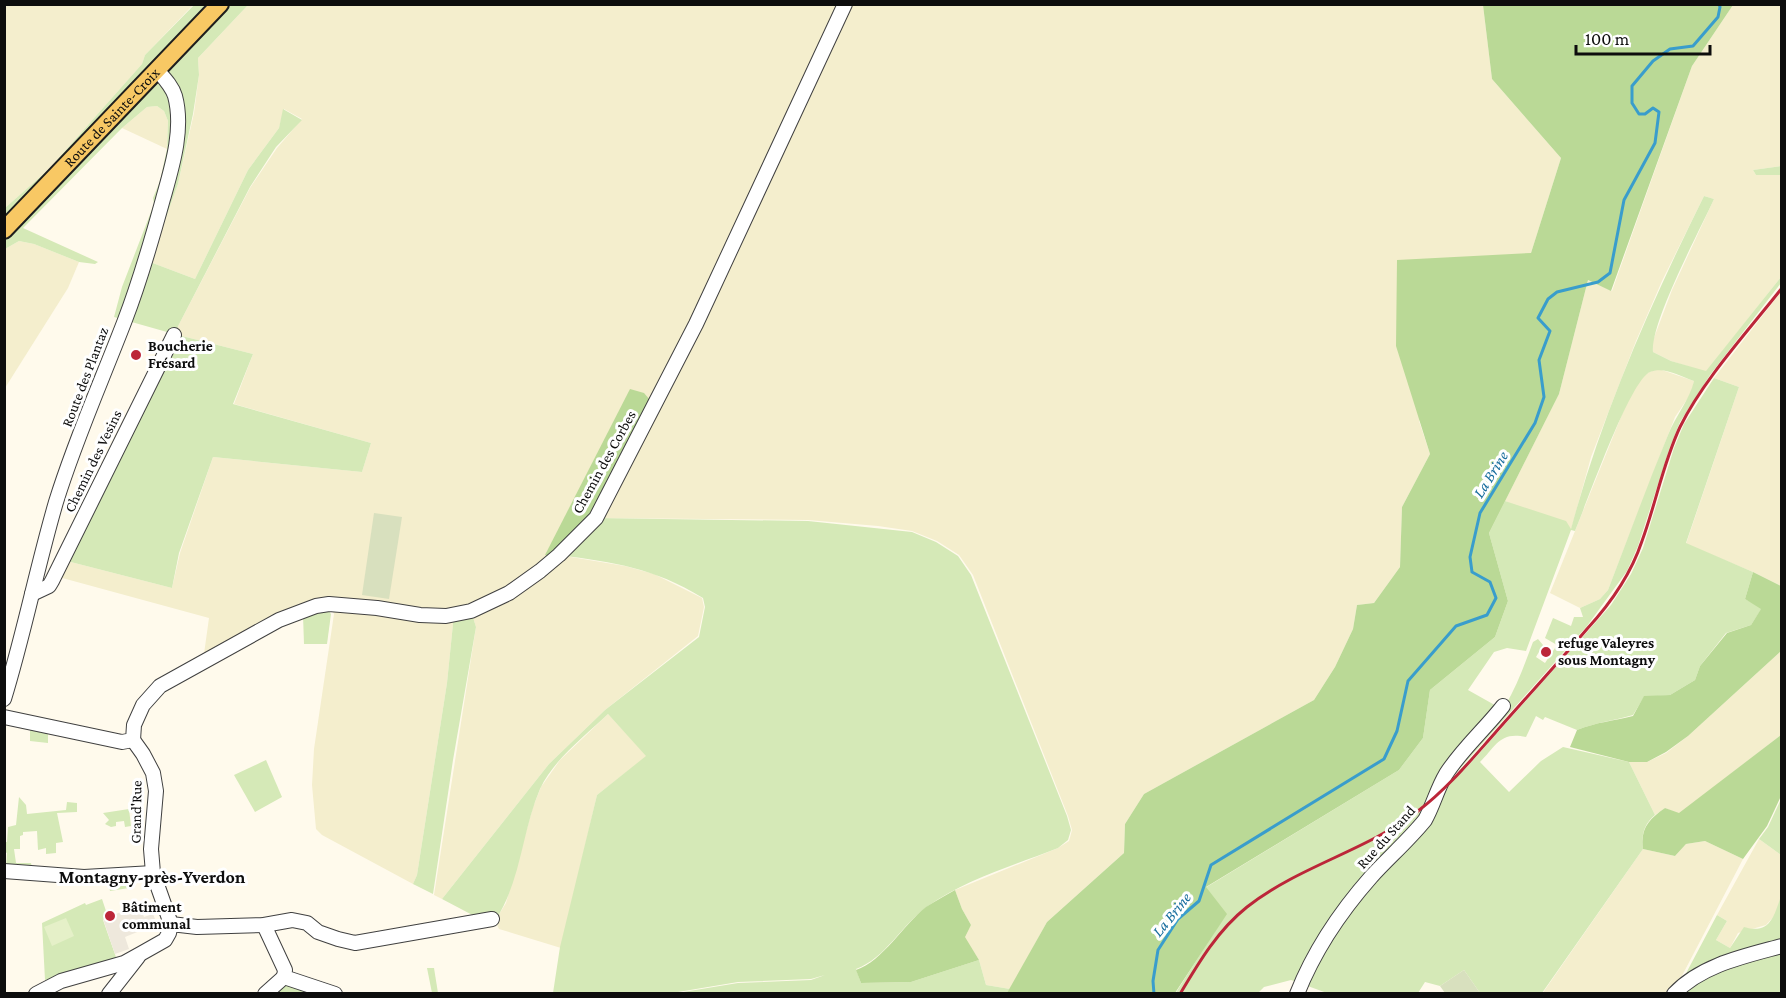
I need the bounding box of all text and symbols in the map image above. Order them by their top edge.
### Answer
scale bar [1576,18,1710,56]
text: 100 m [1585,29,1630,49]
street label: Route de Sainte-Croix [61,64,163,170]
street label: Route des Plantaz [59,325,111,429]
place label: Boucherie Frésard [148,338,213,371]
marker: Boucherie Frésard [129,348,143,362]
street label: Chemin des Vesins [61,407,125,515]
street label: Chemin des Corbes [569,408,639,516]
water label: La Brine [1470,448,1511,501]
place label: refuge Valeyres sous Montagny [1558,635,1656,668]
marker: refuge Valeyres sous Montagny [1539,645,1553,659]
street label: Grand'Rue [127,780,145,844]
street label: Rue du Stand [1354,802,1418,872]
district label: Montagny-près-Yverdon [59,867,246,887]
water label: La Brine [1149,889,1194,940]
place label: Bâtiment communal [122,899,191,932]
marker: Bâtiment communal [103,909,117,923]

